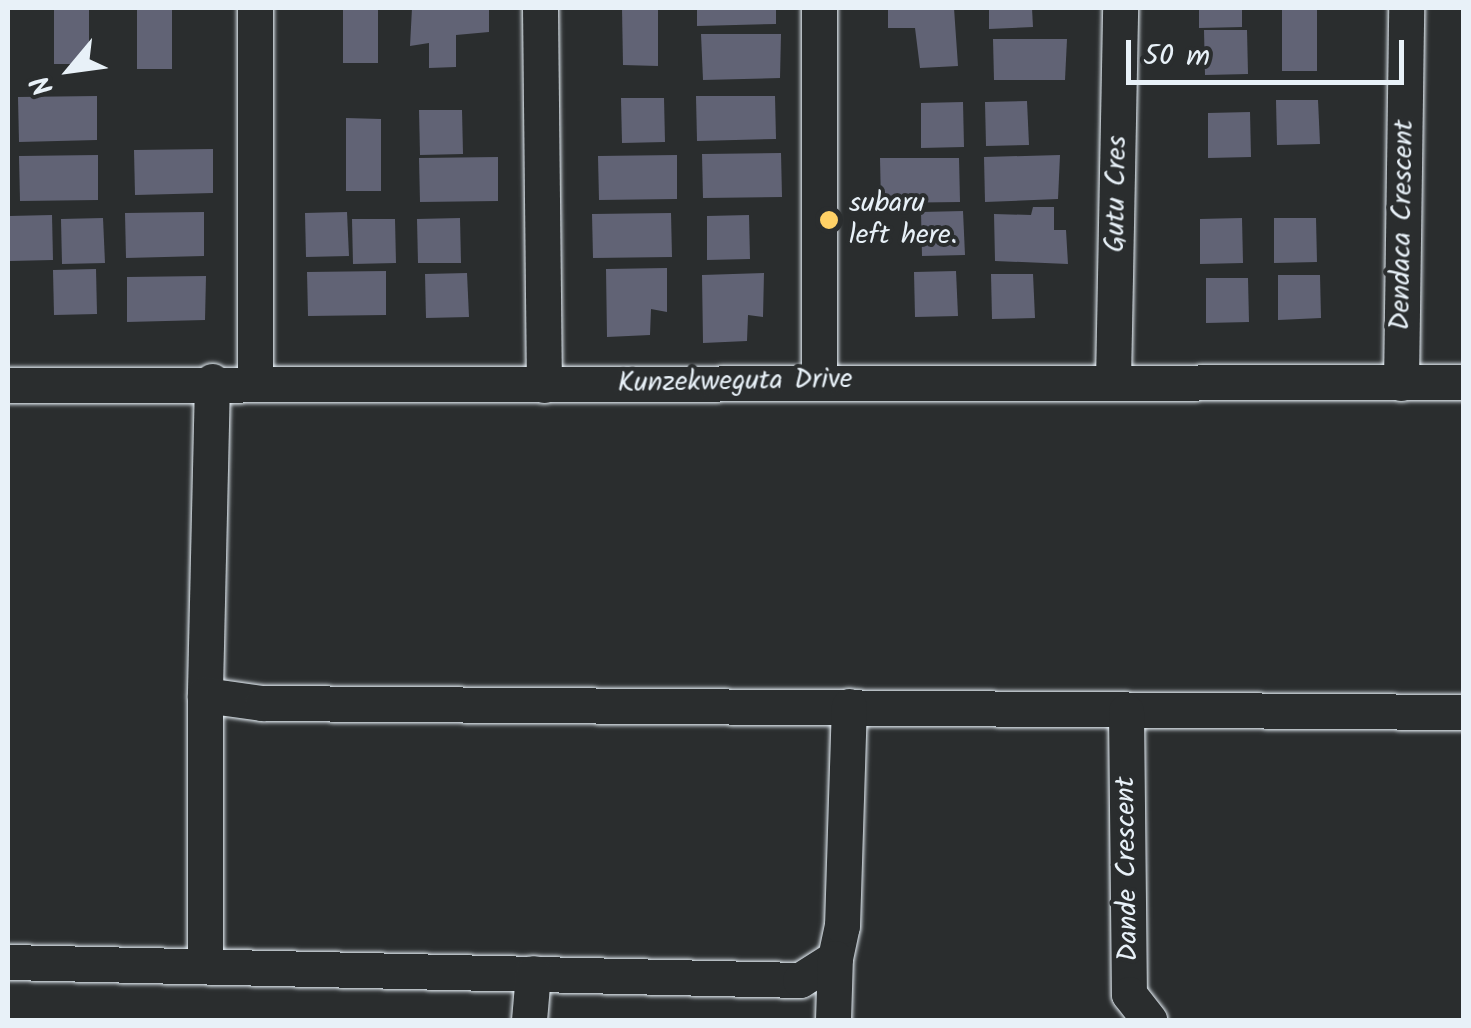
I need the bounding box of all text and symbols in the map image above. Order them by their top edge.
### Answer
north arrow [20,20,120,120]
scale bar [1131,20,1408,82]
text: 50 m [1143,33,1210,81]
text: N [19,66,67,103]
street label: Dendaca Crescent [1384,119,1422,331]
street label: Gutu Cres [1099,135,1135,253]
place label: subaru left here. [849,187,957,253]
marker: subaru left here. [818,209,840,231]
street label: Kunzekweguta Drive [617,363,853,401]
street label: Dande Crescent [1110,776,1146,962]

